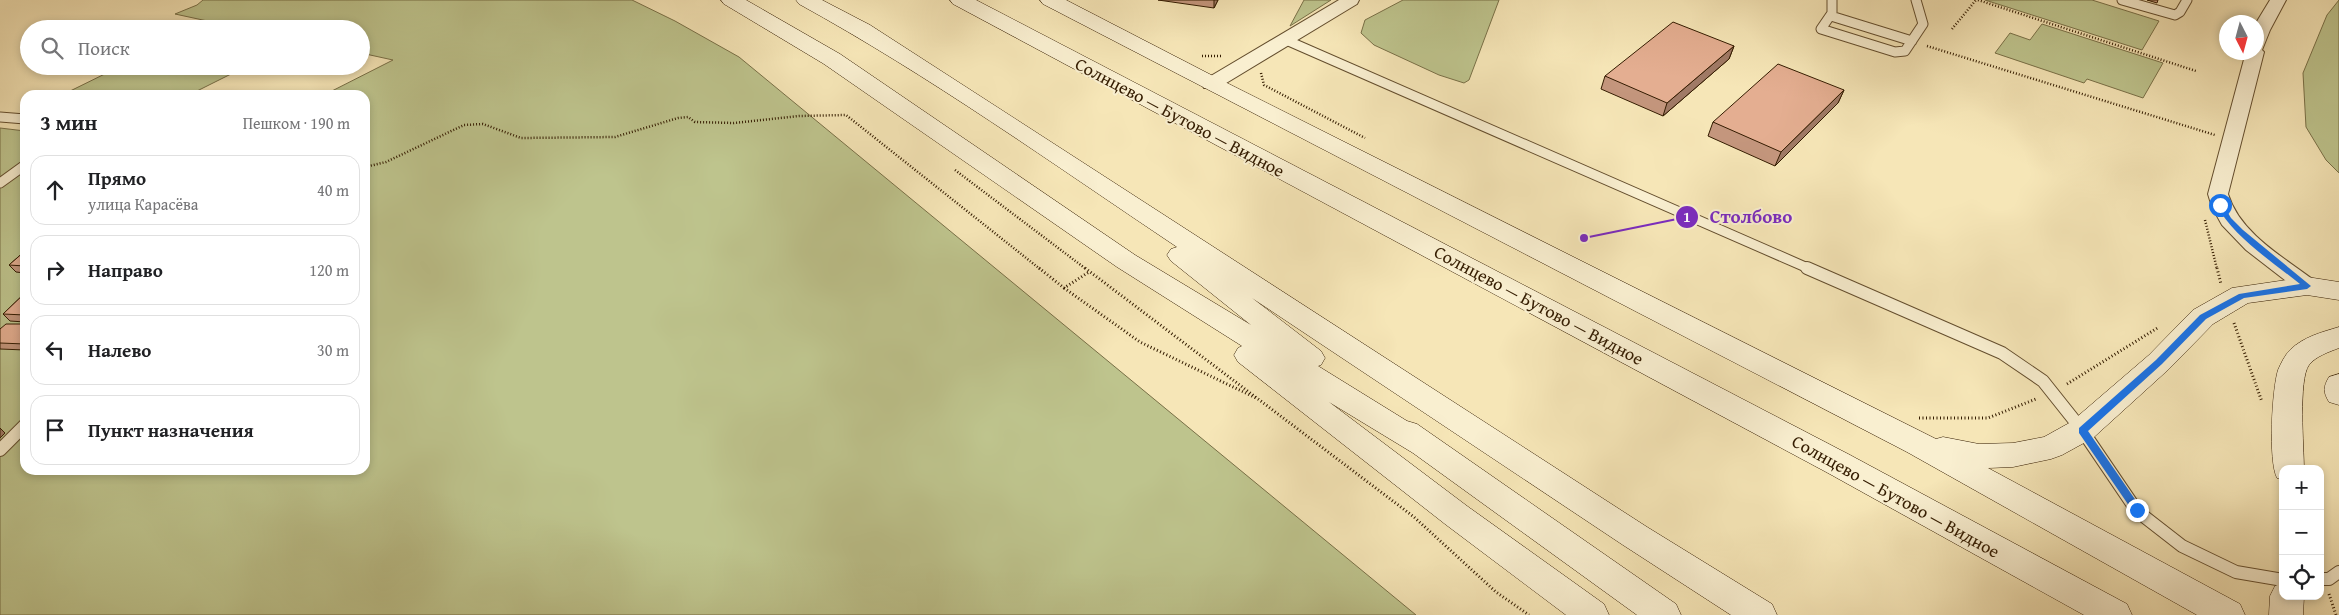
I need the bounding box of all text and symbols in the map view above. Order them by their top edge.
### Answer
north arrow [2219,15,2264,60]
search box [20,20,370,75]
icon: search [38,34,66,62]
text: Поиск [78,34,130,62]
street label: Солнцево — Бутово — Видное [1070,50,1290,184]
text: 3 мин [40,107,97,138]
text: Пешком · 190 m [243,111,350,135]
text: Прямо [88,164,146,192]
icon: ahead [41,176,69,204]
text: 40 m [317,178,349,202]
text: улица Карасёва [88,192,198,216]
route start [2209,194,2232,217]
callout: Столбово [1674,200,1802,234]
text: Столбово [1710,202,1792,230]
text: 1 [1683,206,1691,227]
street label: Солнцево — Бутово — Видное [1429,238,1649,372]
icon: right [41,256,69,284]
text: Направо [88,256,163,284]
text: 120 m [309,258,349,282]
icon: left [41,336,69,364]
text: Налево [88,336,151,364]
text: 30 m [317,338,349,362]
icon: arrive [41,416,69,444]
text: Пункт назначения [88,416,254,444]
street label: Солнцево — Бутово — Видное [1787,428,2005,564]
map controls [2279,465,2324,600]
button: + [2279,465,2324,510]
route end [2126,499,2149,522]
button: − [2279,510,2324,555]
button: locate [2279,555,2324,600]

